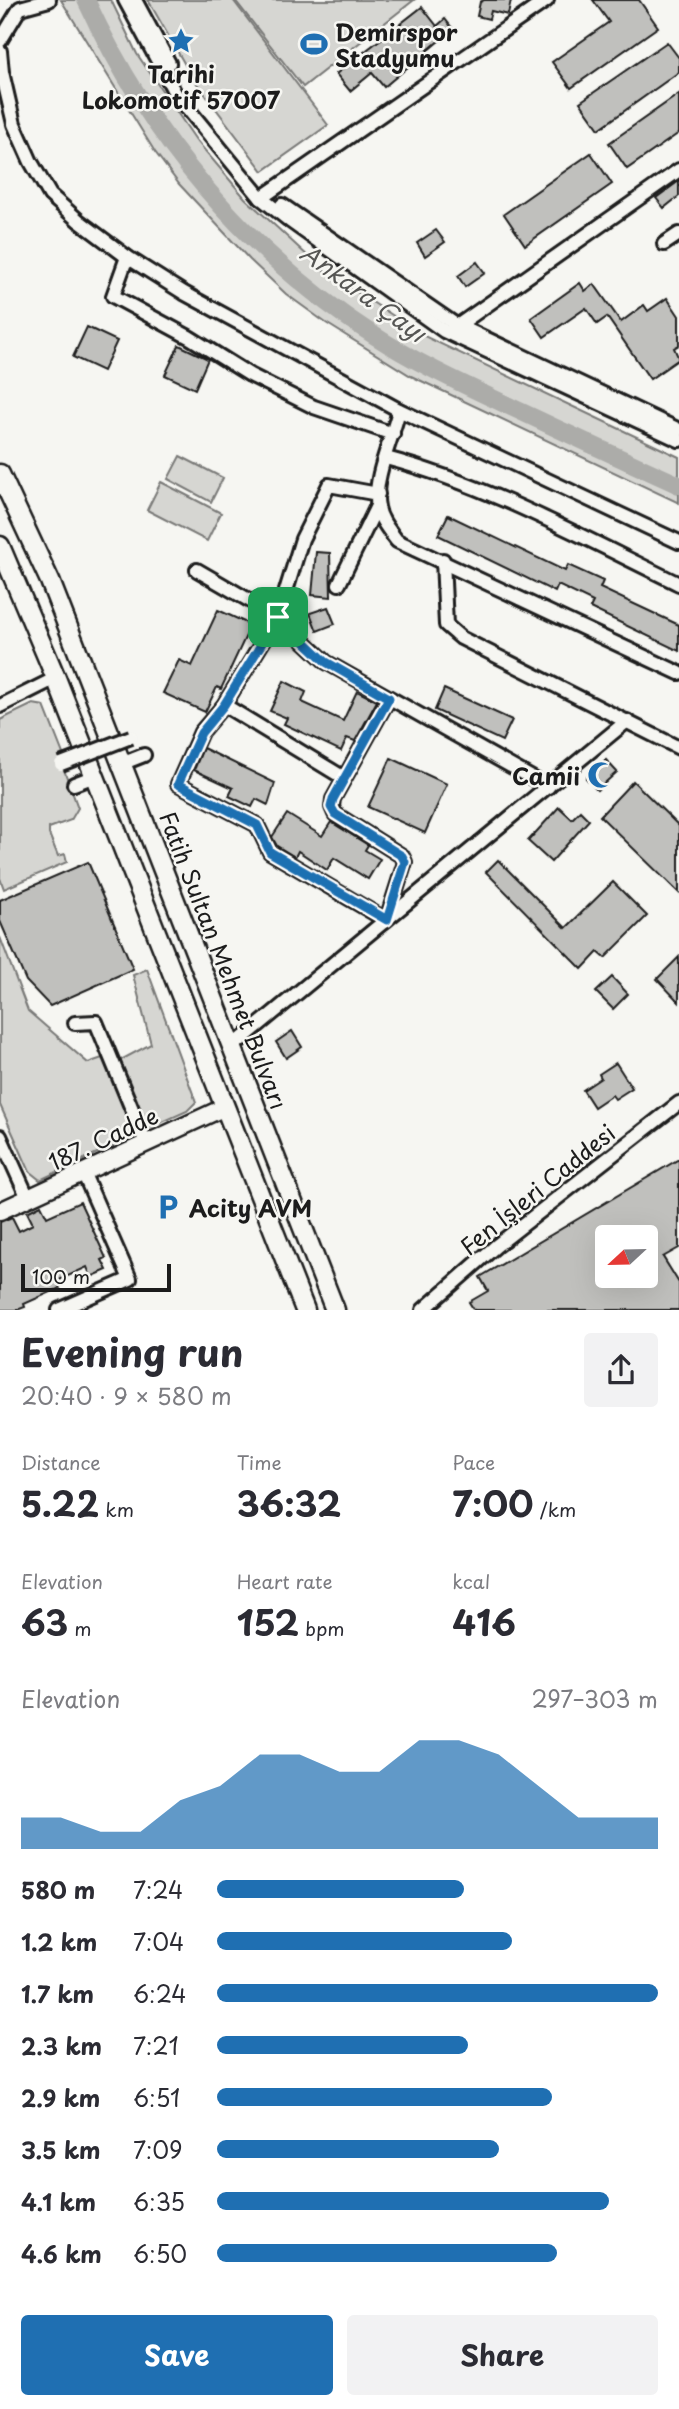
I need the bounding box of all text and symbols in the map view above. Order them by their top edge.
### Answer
place label: Demirspor Stadyumu [335,14,458,75]
place icon: Tarihi Lokomotif 57007 [166,26,196,56]
sports icon: Demirspor Stadyumu [299,29,329,59]
place label: Tarihi Lokomotif 57007 [82,56,281,117]
water label: Ankara Çayı [294,234,435,351]
pin [248,587,308,647]
icon: arrive [259,598,297,636]
place label: Camii [512,758,580,793]
mosque icon: Camii [586,760,616,790]
street label: Fatih Sultan Mehmet Bulvarı [151,806,297,1114]
street label: 187. Cadde [42,1097,164,1179]
street label: Fen İşleri Caddesi [452,1115,622,1263]
place label: Acity AVM [189,1190,312,1225]
parking icon: Acity AVM [153,1192,183,1222]
north arrow [595,1225,658,1288]
map controls [595,1225,658,1288]
scale bar [21,1261,172,1293]
text: 100 m [32,1262,90,1290]
text: Evening run [21,1323,243,1380]
button: share [584,1333,658,1407]
text: 20:40 · 9 × 580 m [21,1378,232,1413]
text: Distance [21,1448,101,1476]
text: Time [237,1448,282,1476]
text: Pace [452,1448,495,1476]
text: 5.22 [21,1476,99,1529]
text: 36:32 [237,1476,341,1529]
text: 7:00 [452,1476,534,1529]
text: km [99,1495,134,1523]
text: /km [534,1495,576,1523]
text: Elevation [21,1567,103,1595]
text: Heart rate [237,1567,333,1595]
text: kcal [452,1567,490,1595]
text: 63 [21,1595,68,1648]
text: 152 [237,1595,299,1648]
text: 416 [452,1595,516,1648]
text: m [68,1614,92,1642]
text: bpm [299,1614,345,1642]
text: Elevation [21,1681,120,1716]
text: 297–303 m [531,1681,658,1716]
text: 580 m [21,1872,95,1907]
text: 7:24 [133,1872,183,1907]
text: 1.2 km [21,1924,97,1959]
text: 7:04 [133,1924,184,1959]
text: 1.7 km [21,1976,94,2011]
text: 6:24 [133,1976,187,2011]
text: 2.3 km [21,2028,102,2063]
text: 7:21 [133,2028,179,2063]
text: 2.9 km [21,2080,100,2115]
text: 6:51 [133,2080,180,2115]
text: 3.5 km [21,2132,101,2167]
text: 7:09 [133,2132,183,2167]
text: 4.1 km [21,2184,96,2219]
text: 6:35 [133,2184,185,2219]
text: 4.6 km [21,2236,102,2271]
text: 6:50 [133,2236,187,2271]
button: Save [21,2315,333,2395]
button: Share [347,2315,658,2395]

